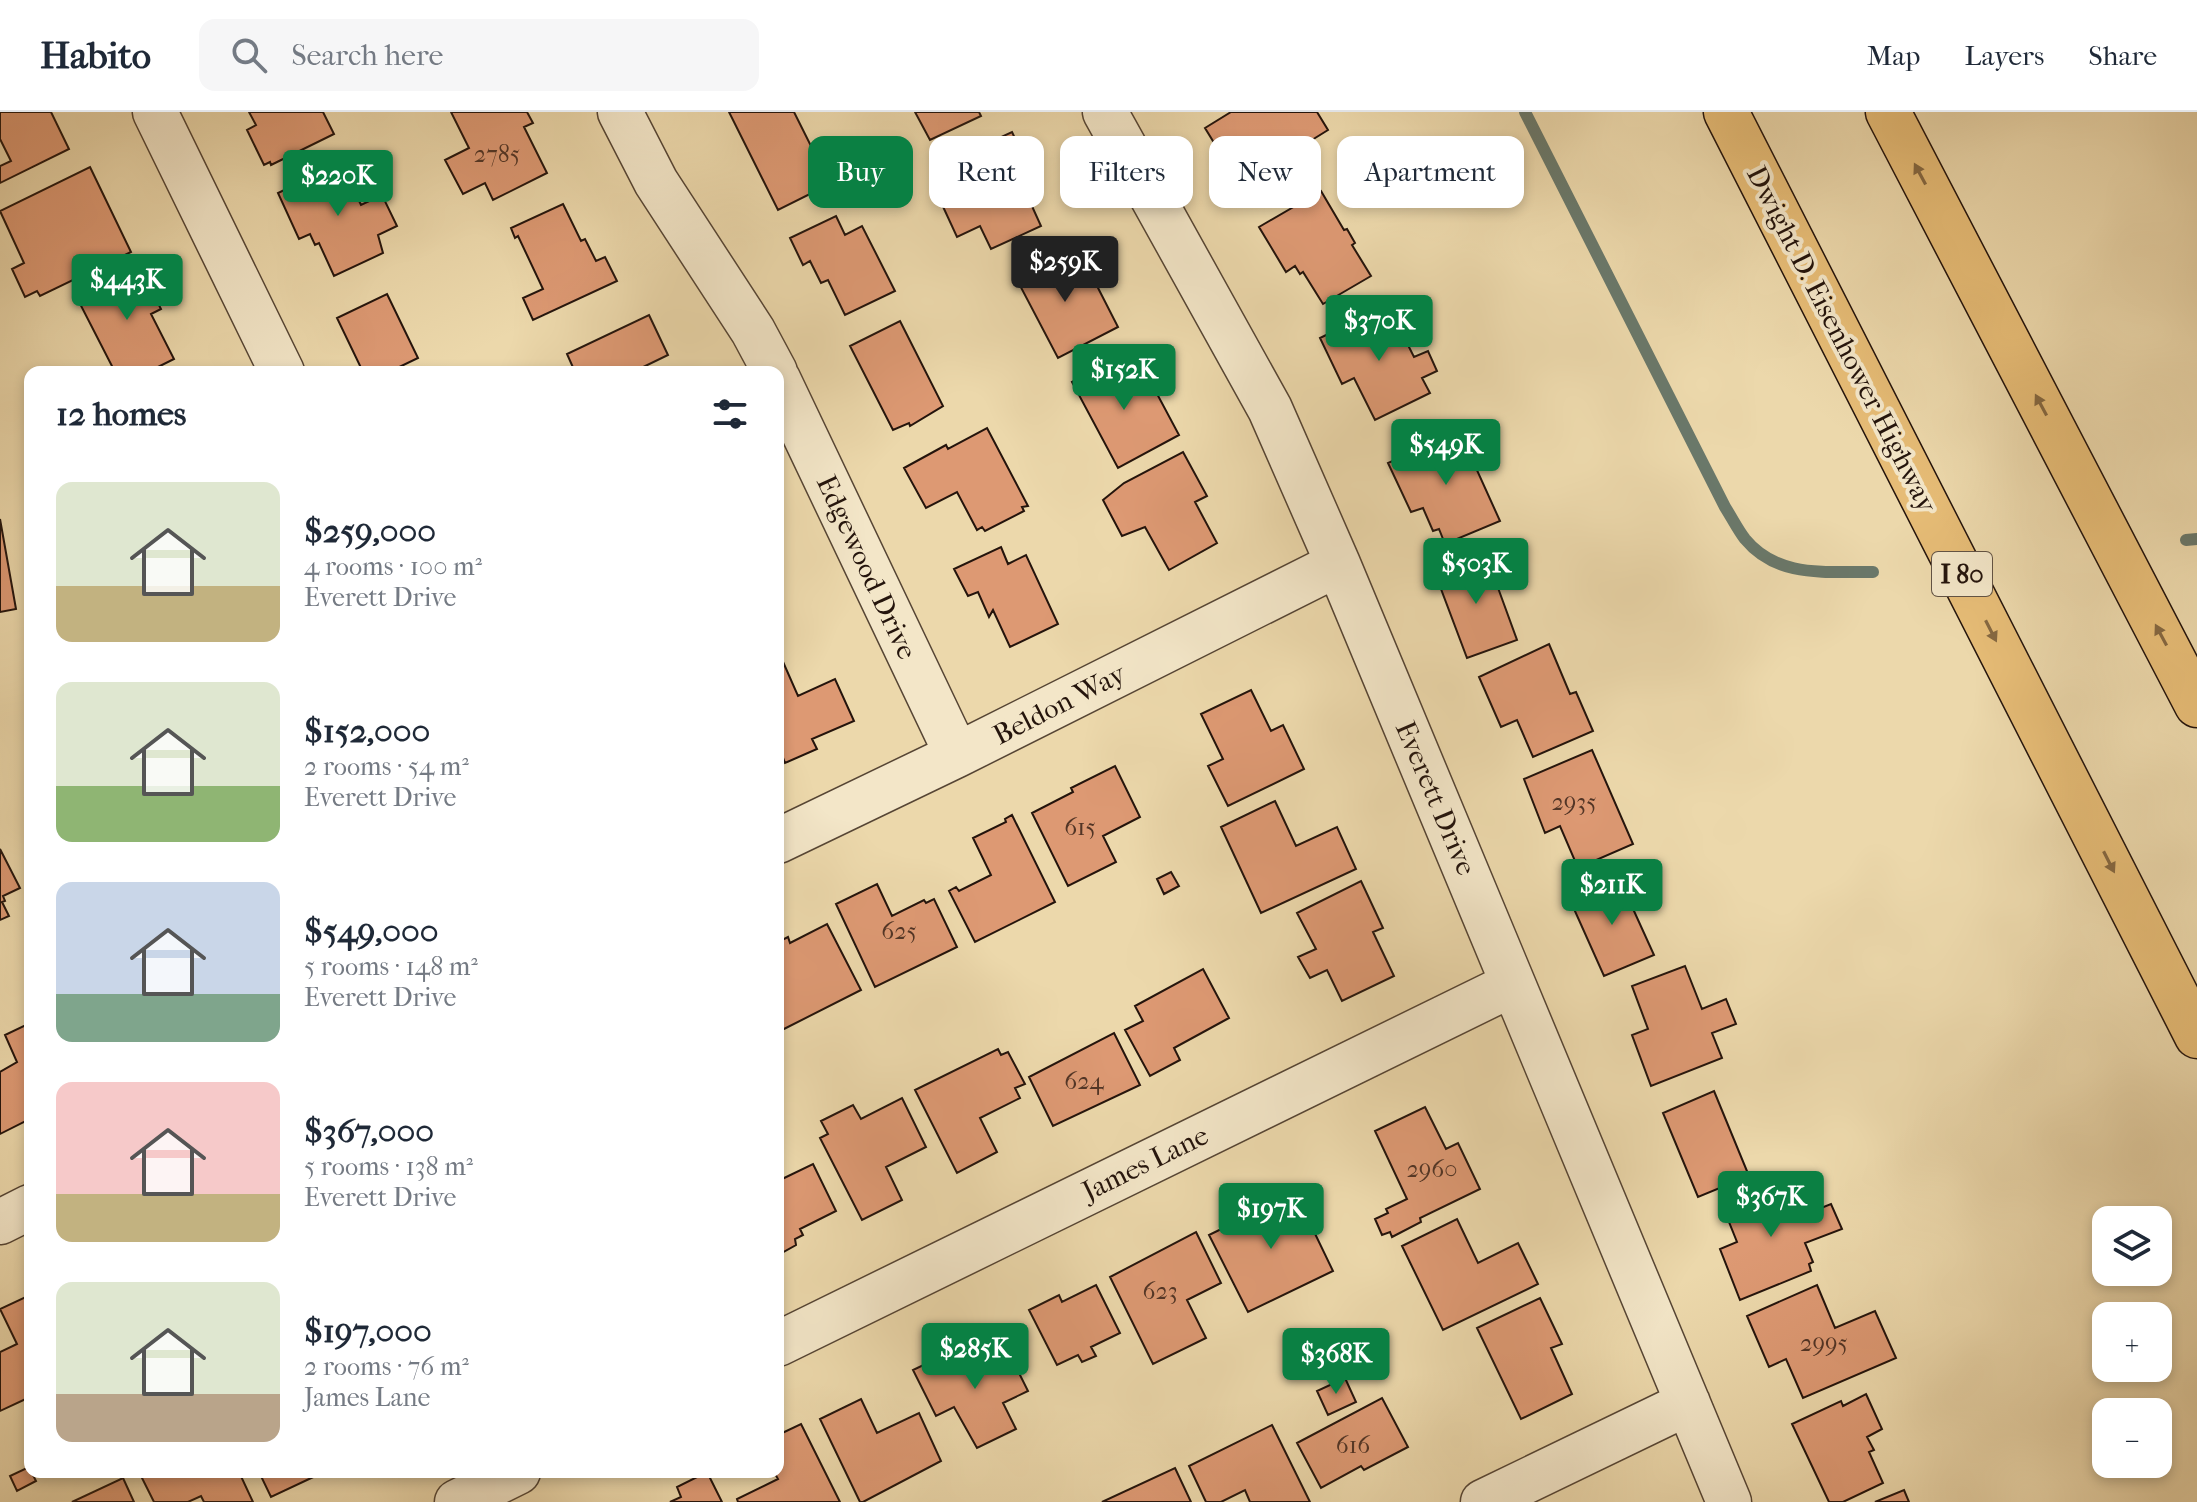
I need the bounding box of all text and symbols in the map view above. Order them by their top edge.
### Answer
search box [199,19,759,91]
text: Habito [40,33,151,78]
icon: search [227,33,271,77]
text: Search here [291,38,443,73]
text: Map [1867,39,1920,72]
text: Layers [1964,39,2044,72]
text: Share [2088,39,2157,72]
chip: Buy [808,136,913,208]
chip: Rent [929,136,1044,208]
chip: Filters [1060,136,1193,208]
chip: New [1209,136,1321,208]
chip: Apartment [1337,136,1524,208]
house number: 2785 [474,140,520,168]
pin: $220K [282,150,394,218]
text: $220K [301,160,375,191]
street label: Dwight D. Eisenhower Highway [1740,160,1944,519]
one-way arrow [1914,163,1927,186]
pin: $259K [1009,236,1121,304]
text: $259K [1029,246,1101,277]
pin: $443K [71,254,183,322]
text: $443K [90,264,164,295]
pin: $370K [1323,295,1435,363]
text: $370K [1344,305,1414,336]
pin: $152K [1068,344,1180,412]
text: $152K [1091,354,1158,385]
icon: filters [708,392,752,436]
text: 12 homes [56,394,186,434]
one-way arrow [2034,394,2048,416]
pin: $549K [1390,419,1502,487]
text: $549K [1409,429,1483,460]
street label: Edgewood Drive [810,470,924,664]
text: $259,000 [304,511,436,551]
icon: home [120,514,216,610]
pin: $503K [1420,538,1532,606]
text: $503K [1441,548,1511,579]
text: 4 rooms · 100 m² [304,551,482,582]
road number: I 80 [1932,552,1992,596]
text: Everett Drive [304,582,456,613]
one-way arrow [1984,619,1997,642]
one-way arrow [2154,624,2167,647]
street label: Beldon Way [987,656,1132,751]
text: $152,000 [304,711,430,751]
icon: home [120,714,216,810]
street label: Everett Drive [1389,716,1483,880]
text: 2 rooms · 54 m² [304,751,469,782]
text: Everett Drive [304,782,456,813]
house number: 2935 [1551,788,1597,816]
house number: 615 [1064,813,1096,841]
one-way arrow [2102,851,2115,874]
pin: $211K [1556,859,1668,927]
text: $211K [1579,869,1645,900]
text: $549,000 [304,911,439,951]
icon: home [120,914,216,1010]
house number: 625 [881,917,917,945]
text: 5 rooms · 148 m² [304,951,478,982]
text: Everett Drive [304,982,456,1013]
house number: 624 [1064,1067,1105,1095]
text: $367,000 [304,1111,434,1151]
icon: home [120,1114,216,1210]
street label: James Lane [1075,1118,1214,1209]
text: 5 rooms · 138 m² [304,1151,473,1182]
house number: 2960 [1406,1155,1458,1183]
pin: $367K [1715,1171,1827,1239]
text: $367K [1736,1181,1806,1212]
text: Everett Drive [304,1182,456,1213]
pin: $197K [1215,1183,1327,1251]
text: $197K [1237,1193,1305,1224]
map controls [2092,1206,2172,1478]
button: layers [2092,1206,2172,1286]
house number: 623 [1142,1277,1178,1305]
button: + [2092,1302,2172,1382]
text: $197,000 [304,1311,432,1351]
icon: home [120,1314,216,1410]
pin: $285K [919,1323,1031,1391]
pin: $368K [1280,1328,1392,1396]
house number: 2995 [1800,1329,1848,1357]
text: $285K [940,1333,1010,1364]
text: $368K [1300,1338,1372,1369]
text: 2 rooms · 76 m² [304,1351,469,1382]
text: James Lane [304,1382,430,1413]
button: − [2092,1398,2172,1478]
house number: 616 [1336,1431,1371,1459]

